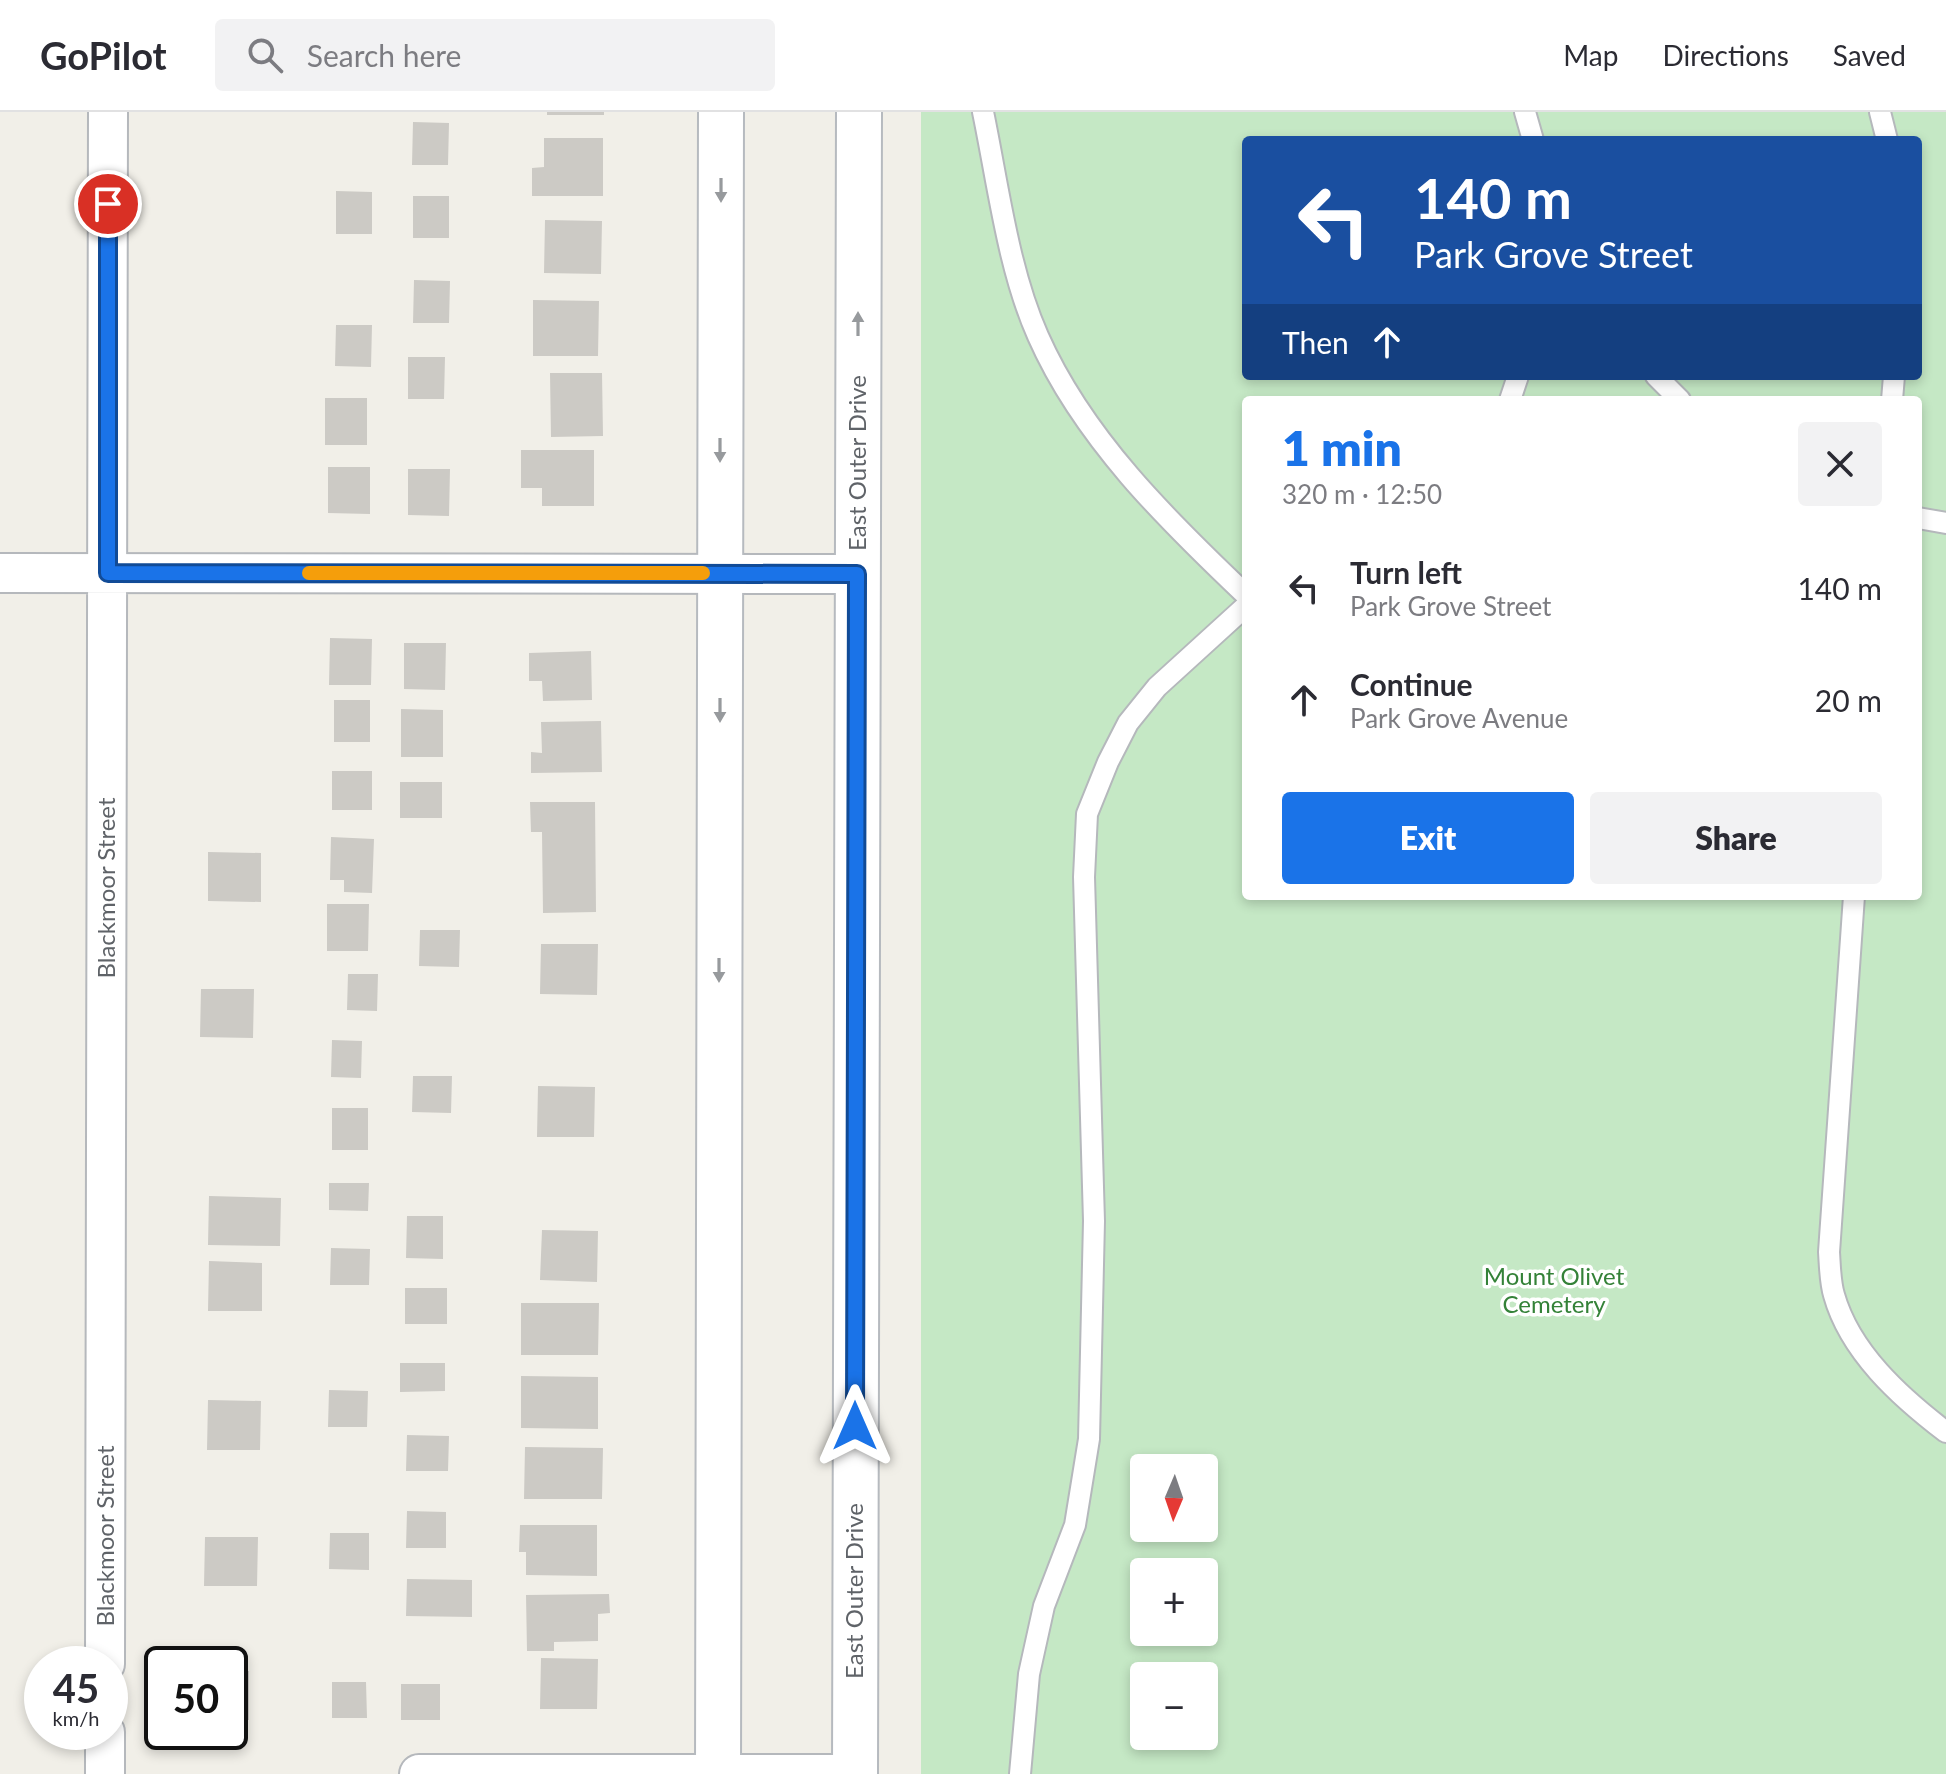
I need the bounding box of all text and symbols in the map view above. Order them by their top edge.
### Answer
search box [215,19,775,91]
text: GoPilot [40,32,167,78]
icon: search [243,33,287,77]
text: Search here [307,37,461,73]
text: Map [1563,38,1618,72]
text: Directions [1662,38,1789,72]
text: Saved [1833,38,1906,72]
text: 140 m [1414,164,1572,231]
icon: left [1282,168,1386,272]
pin [74,170,142,238]
one-way arrow [715,178,727,203]
icon: arrive [86,182,130,226]
text: Park Grove Street [1414,232,1693,276]
one-way arrow [852,311,864,336]
icon: ahead [1365,320,1409,364]
text: Then [1282,324,1349,360]
street label: East Outer Drive [842,375,871,551]
text: 1 min [1282,419,1402,476]
button: close [1798,422,1882,506]
one-way arrow [714,438,726,463]
text: 320 m · 12:50 [1282,478,1442,510]
text: Turn left [1350,554,1462,590]
icon: left [1282,566,1326,610]
text: 140 m [1797,570,1882,606]
text: Park Grove Street [1350,590,1551,622]
text: Continue [1350,666,1473,702]
icon: ahead [1282,678,1326,722]
text: 20 m [1815,682,1882,718]
one-way arrow [714,698,726,723]
text: Park Grove Avenue [1350,702,1568,734]
button: Exit [1282,792,1574,884]
button: Share [1590,792,1882,884]
street label: Blackmoor Street [91,797,120,979]
one-way arrow [713,958,725,983]
park label: Mount Olivet Cemetery [1484,1261,1625,1318]
position arrow [813,1384,897,1468]
street label: Blackmoor Street [90,1445,119,1627]
north arrow [1130,1454,1218,1542]
map controls [1130,1454,1218,1750]
street label: East Outer Drive [839,1503,868,1679]
button: + [1130,1558,1218,1646]
speed limit sign: 50 [144,1646,248,1750]
button: − [1130,1662,1218,1750]
text: 45 [53,1664,99,1712]
text: km/h [53,1706,99,1730]

